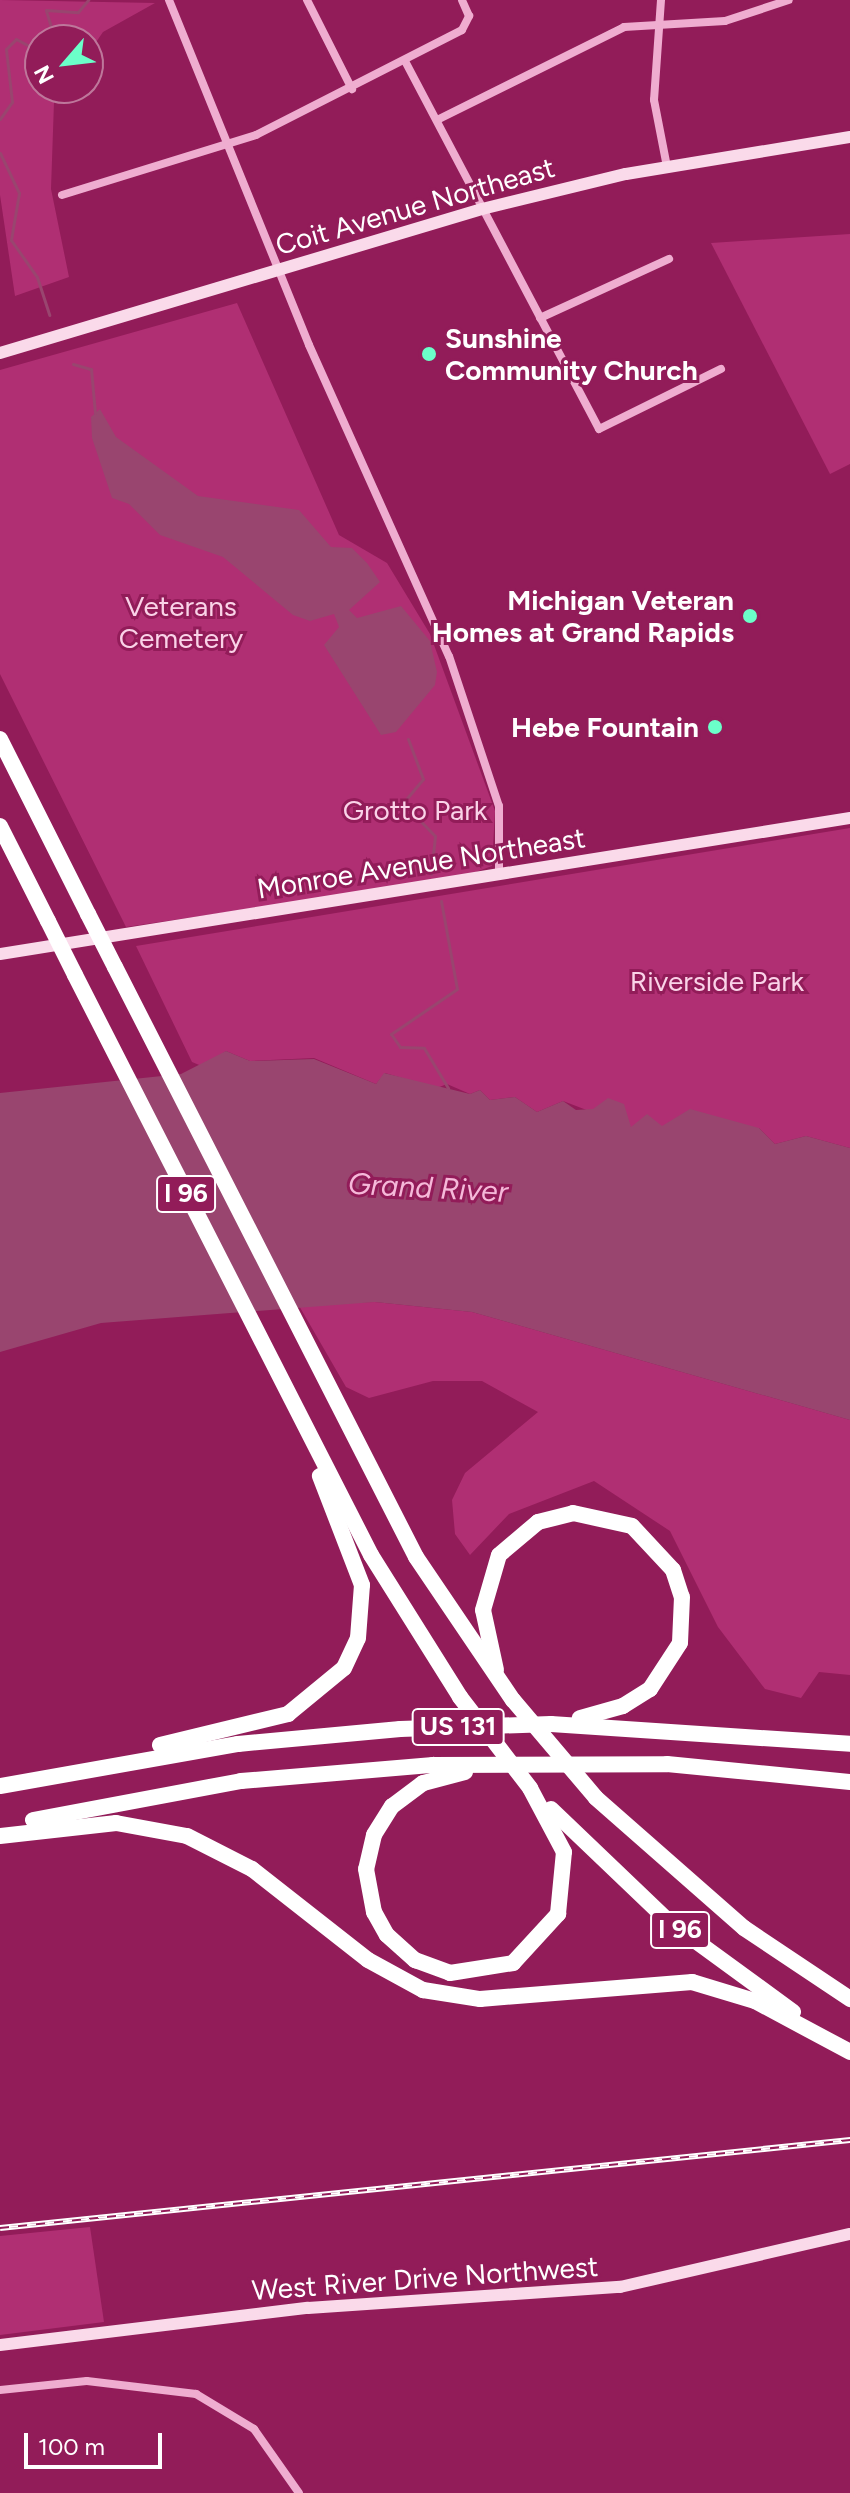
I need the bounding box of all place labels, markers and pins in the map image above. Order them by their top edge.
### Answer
place label: Sunshine Community Church [445,321,698,387]
marker: Sunshine Community Church [420,345,438,363]
place label: Michigan Veteran Homes at Grand Rapids [432,583,734,649]
marker: Michigan Veteran Homes at Grand Rapids [741,607,759,625]
place label: Hebe Fountain [511,710,699,744]
marker: Hebe Fountain [706,718,724,736]

